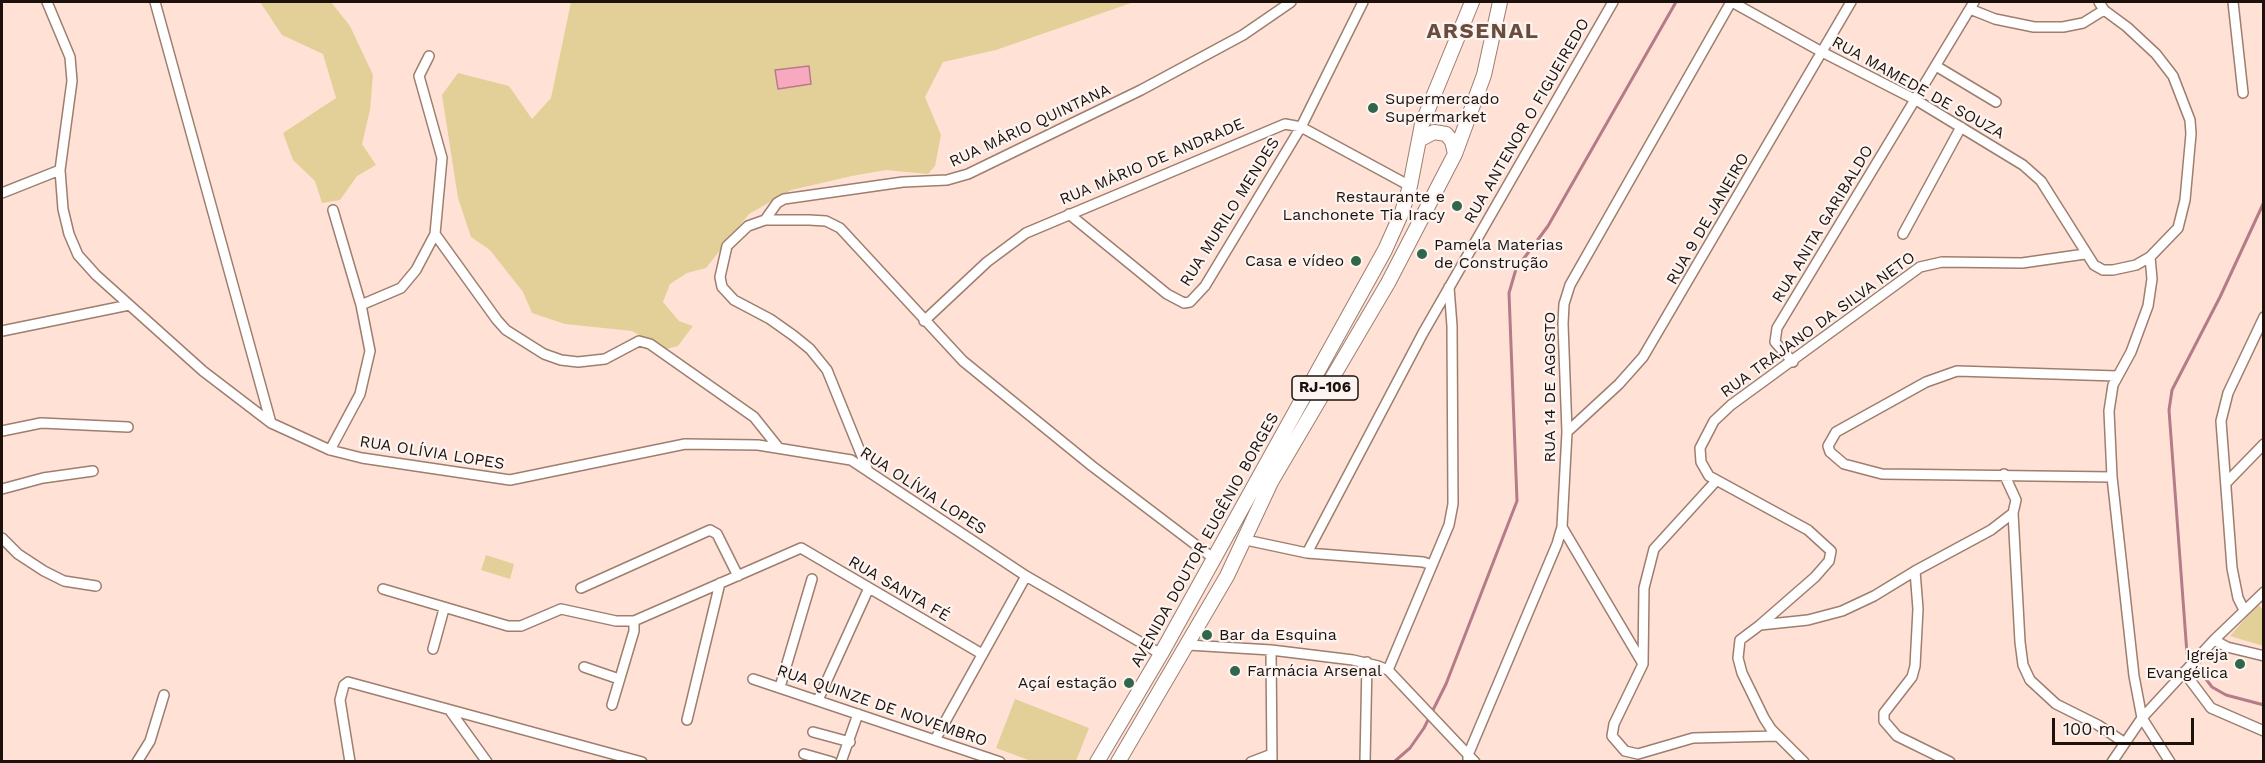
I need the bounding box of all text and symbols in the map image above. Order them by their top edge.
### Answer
street label: RUA ANTENOR O FIGUEIREDO [1460,15,1594,227]
district label: ARSENAL [1426,19,1540,45]
street label: RUA MAMEDE DE SOUZA [1828,33,2008,143]
street label: RUA MÁRIO QUINTANA [946,80,1114,172]
place label: Supermercado Supermarket [1385,89,1499,127]
marker: Supermercado Supermarket [1366,101,1380,115]
street label: RUA MÁRIO DE ANDRADE [1057,114,1247,210]
street label: RUA MURILO MENDES [1176,134,1284,290]
street label: RUA ANITA GARIBALDO [1768,142,1878,306]
street label: RUA 9 DE JANEIRO [1663,150,1753,288]
place label: Restaurante e Lanchonete Tia Iracy [1283,187,1445,225]
marker: Restaurante e Lanchonete Tia Iracy [1450,199,1464,213]
place label: Pamela Materias de Construção [1434,235,1563,273]
marker: Pamela Materias de Construção [1415,247,1429,261]
street label: RUA TRAJANO DA SILVA NETO [1717,248,1919,402]
place label: Casa e vídeo [1245,251,1344,271]
marker: Casa e vídeo [1349,254,1363,268]
street label: RUA 14 DE AGOSTO [1540,311,1560,463]
road number: RJ-106 [1292,376,1358,400]
street label: AVENIDA DOUTOR EUGÊNIO BORGES [1127,409,1283,671]
street label: RUA OLÍVIA LOPES [358,432,506,474]
street label: RUA OLÍVIA LOPES [856,443,990,539]
street label: RUA SANTA FÉ [845,552,953,626]
place label: Bar da Esquina [1219,625,1337,645]
marker: Bar da Esquina [1200,628,1214,642]
place label: Igreja Evangélica [2146,645,2228,683]
marker: Igreja Evangélica [2233,657,2247,671]
street label: RUA QUINZE DE NOVEMBRO [774,661,990,751]
place label: Farmácia Arsenal [1247,661,1382,681]
marker: Farmácia Arsenal [1228,664,1242,678]
place label: Açaí estação [1018,673,1117,693]
marker: Açaí estação [1122,676,1136,690]
scale bar [2055,706,2198,744]
text: 100 m [2063,718,2116,739]

